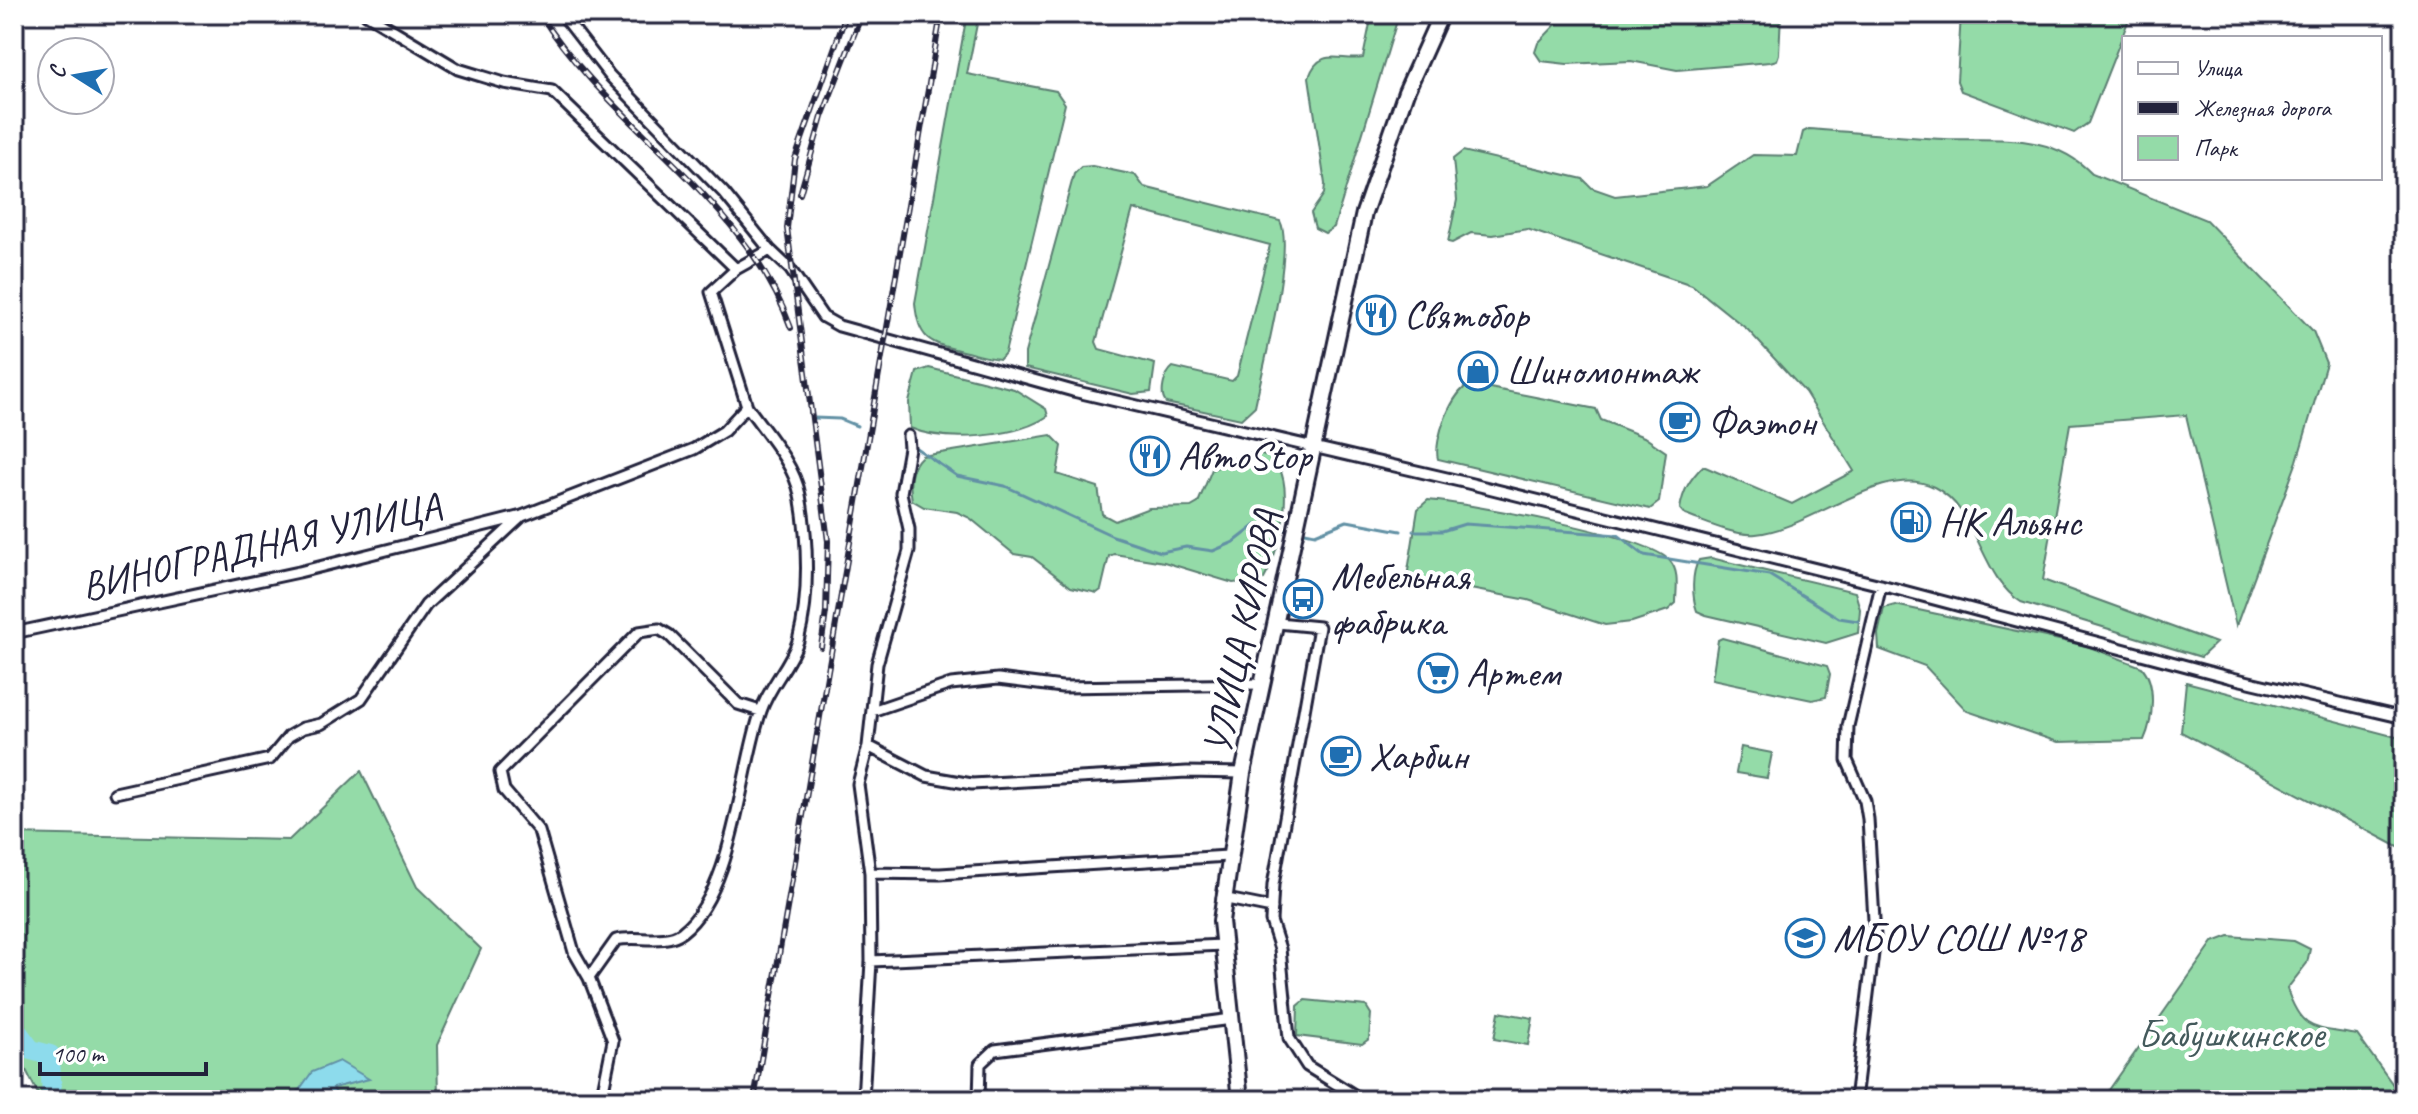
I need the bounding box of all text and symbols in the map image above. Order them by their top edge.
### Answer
north arrow [36,36,116,116]
legend [2122,36,2382,180]
text: Улица [2194,53,2243,83]
text: С [43,61,73,80]
text: Железная дорога [2194,93,2332,123]
text: Парк [2194,133,2239,163]
place label: Святобор [1404,290,1530,340]
restaurant icon: Святобор [1355,294,1397,336]
place label: Шиномонтаж [1506,346,1701,396]
shop icon: Шиномонтаж [1457,350,1499,392]
place label: Фаэтон [1708,397,1818,447]
cafe icon: Фаэтон [1659,401,1701,443]
place label: АвтоStop [1178,431,1314,481]
restaurant icon: АвтоStop [1129,435,1171,477]
street label: ВИНОГРАДНАЯ УЛИЦА [77,480,446,612]
place label: НК Альянс [1939,497,2083,547]
fuel station icon: НК Альянс [1890,501,1932,543]
street label: УЛИЦА КИРОВА [1192,505,1292,758]
place label: Мебельная фабрика [1331,551,1471,647]
bus stop icon: Мебельная фабрика [1282,578,1324,620]
place label: Артем [1466,648,1563,698]
supermarket icon: Артем [1417,652,1459,694]
place label: Харбин [1369,731,1470,781]
cafe icon: Харбин [1320,735,1362,777]
place label: МБОУ СОШ №18 [1833,913,2088,963]
school or university icon: МБОУ СОШ №18 [1784,917,1826,959]
park label: Бабушкинское [2138,1009,2327,1059]
scale bar [40,1026,206,1076]
text: 100 m [52,1039,106,1069]

